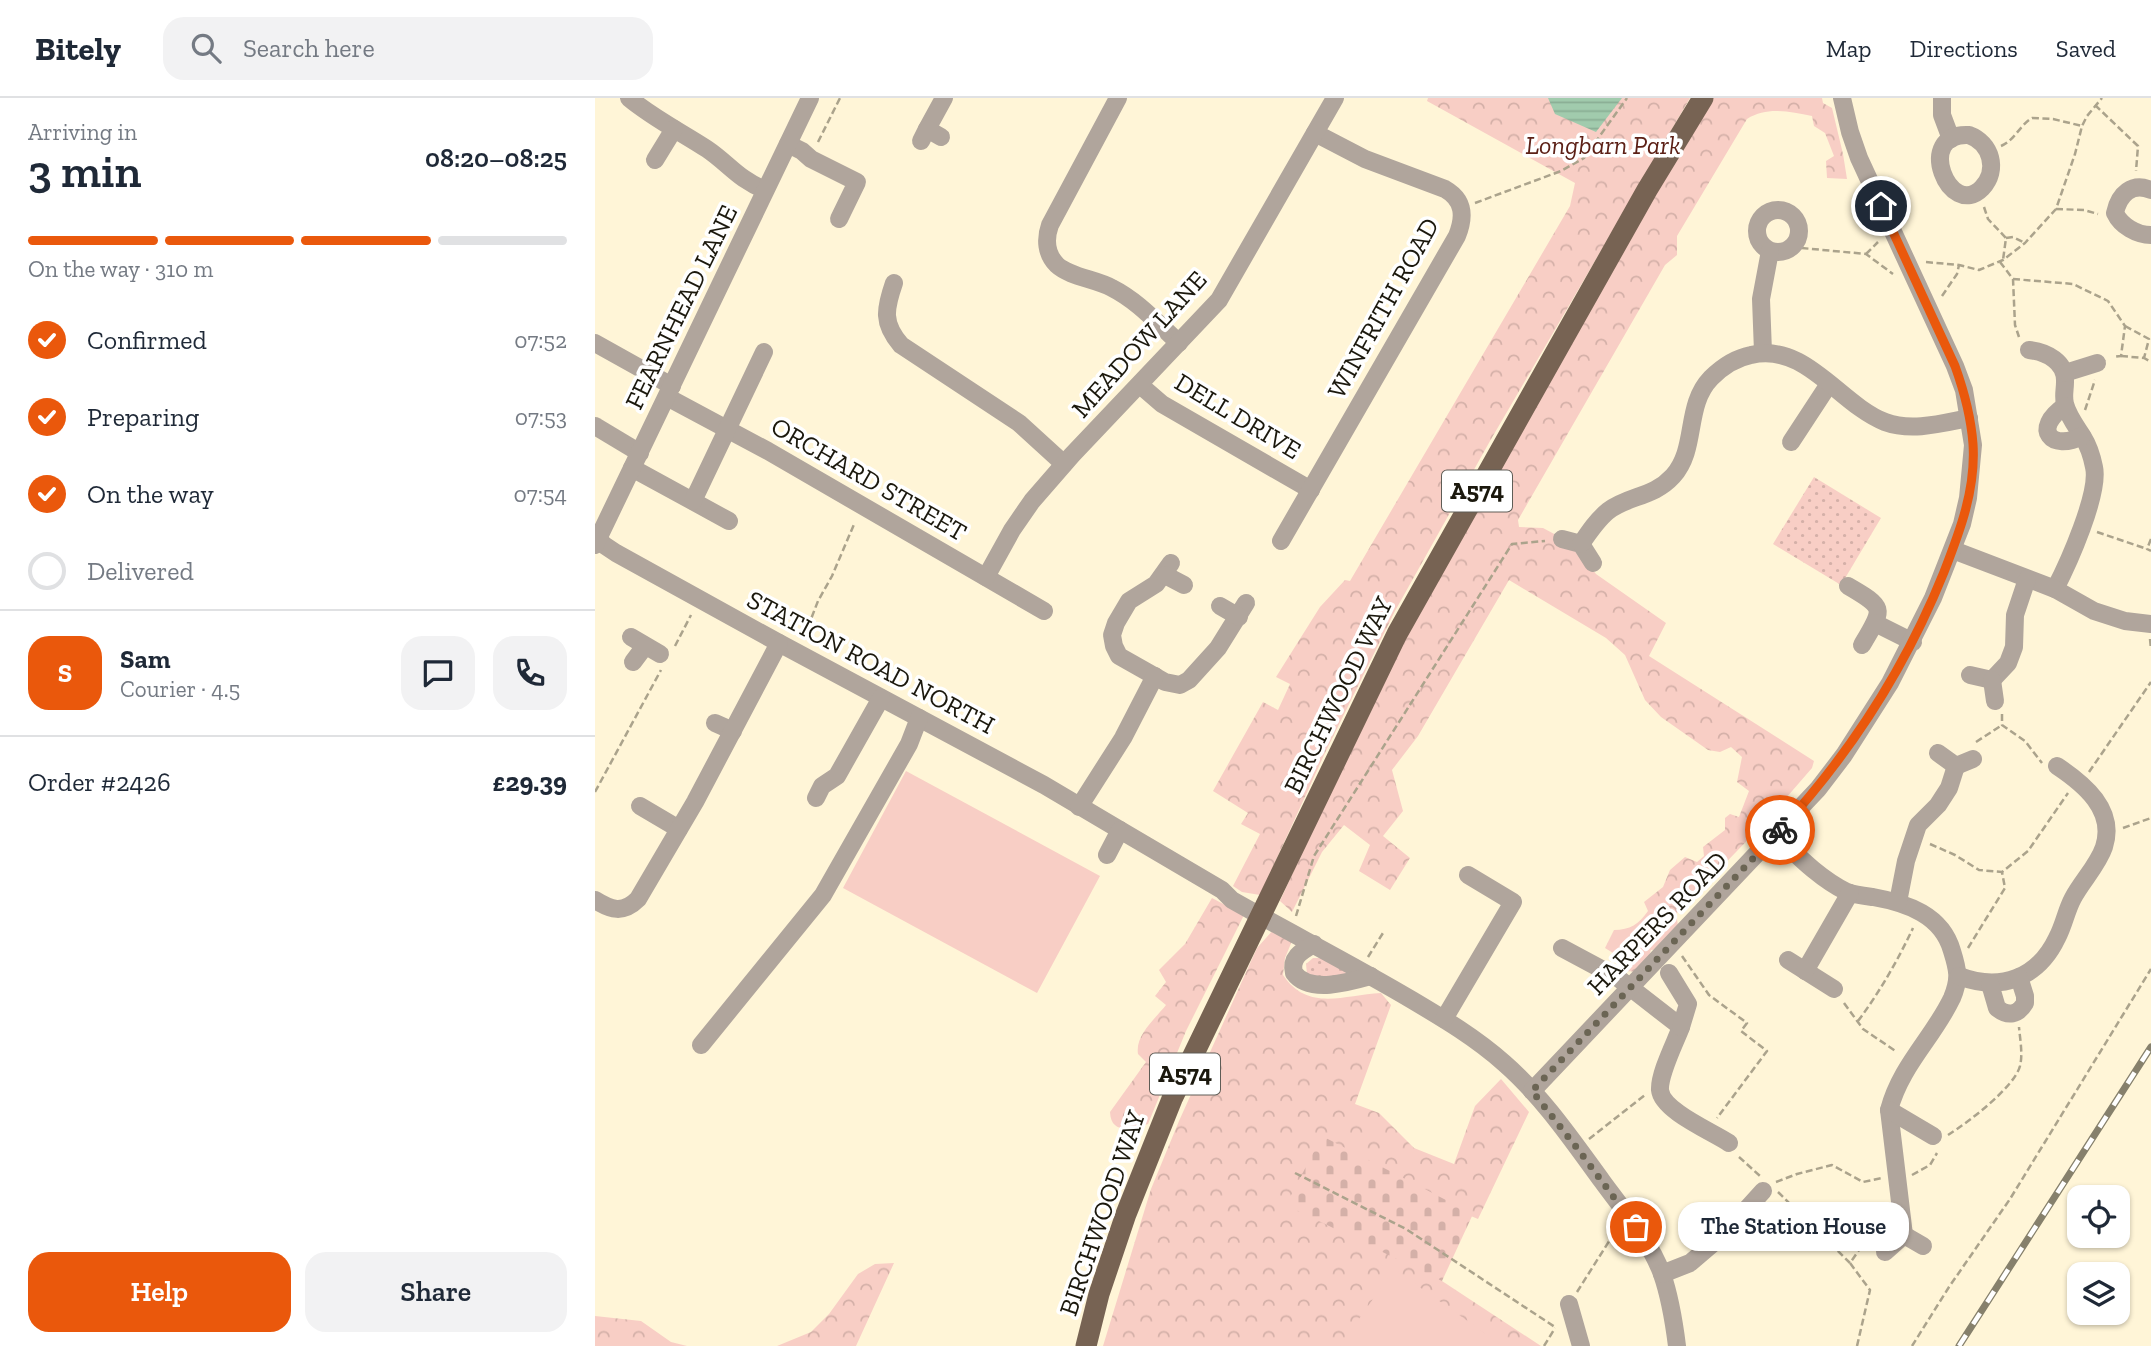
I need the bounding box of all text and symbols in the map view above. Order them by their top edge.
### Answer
search box [163,17,653,80]
text: Bitely [35,29,121,68]
icon: search [187,29,225,67]
text: Search here [243,32,375,64]
text: Map [1826,34,1872,63]
text: Directions [1910,34,2018,63]
text: Saved [2056,34,2116,63]
text: Arriving in [28,118,137,146]
park label: Longbarn Park [1525,129,1681,161]
text: 08:20–08:25 [425,142,567,174]
text: 3 min [28,144,141,199]
pin [1851,176,1911,236]
icon: home [1862,187,1900,225]
street label: FEARNHEAD LANE [618,200,744,414]
street label: WINFRITH ROAD [1320,212,1446,404]
text: On the way · 310 m [28,255,213,283]
street label: MEADOW LANE [1065,264,1213,424]
icon: check [28,321,66,359]
text: Confirmed [87,324,207,356]
text: 07:52 [514,326,567,354]
street label: DELL DRIVE [1169,366,1307,466]
icon: check [28,398,66,436]
text: Preparing [87,401,199,433]
text: 07:53 [515,403,567,431]
street label: ORCHARD STREET [765,410,973,548]
road number: A574 [1442,470,1512,512]
icon: check [28,475,66,513]
text: On the way [87,478,214,510]
text: 07:54 [514,480,567,508]
text: Delivered [87,555,194,587]
street label: STATION ROAD NORTH [742,583,1000,741]
street label: BIRCHWOOD WAY [1277,591,1399,798]
button: chat [401,636,475,710]
button: phone [493,636,567,710]
text: Sam [120,643,170,675]
text: S [58,657,72,689]
text: Courier · 4.5 [120,675,240,703]
text: Order #2426 [28,766,171,798]
text: £29.39 [493,766,567,798]
courier [1745,795,1815,865]
icon: bike [1761,811,1799,849]
street label: HARPERS ROAD [1580,844,1734,1002]
road number: A574 [1150,1054,1220,1094]
street label: BIRCHWOOD WAY [1052,1106,1152,1320]
map controls [2067,1185,2130,1325]
button: locate [2067,1185,2130,1248]
pin [1606,1197,1666,1257]
callout: The Station House [1678,1202,1909,1252]
icon: bag [1617,1208,1655,1246]
text: The Station House [1701,1212,1886,1240]
button: Help [28,1252,291,1332]
button: Share [305,1252,567,1332]
button: layers [2067,1262,2130,1325]

